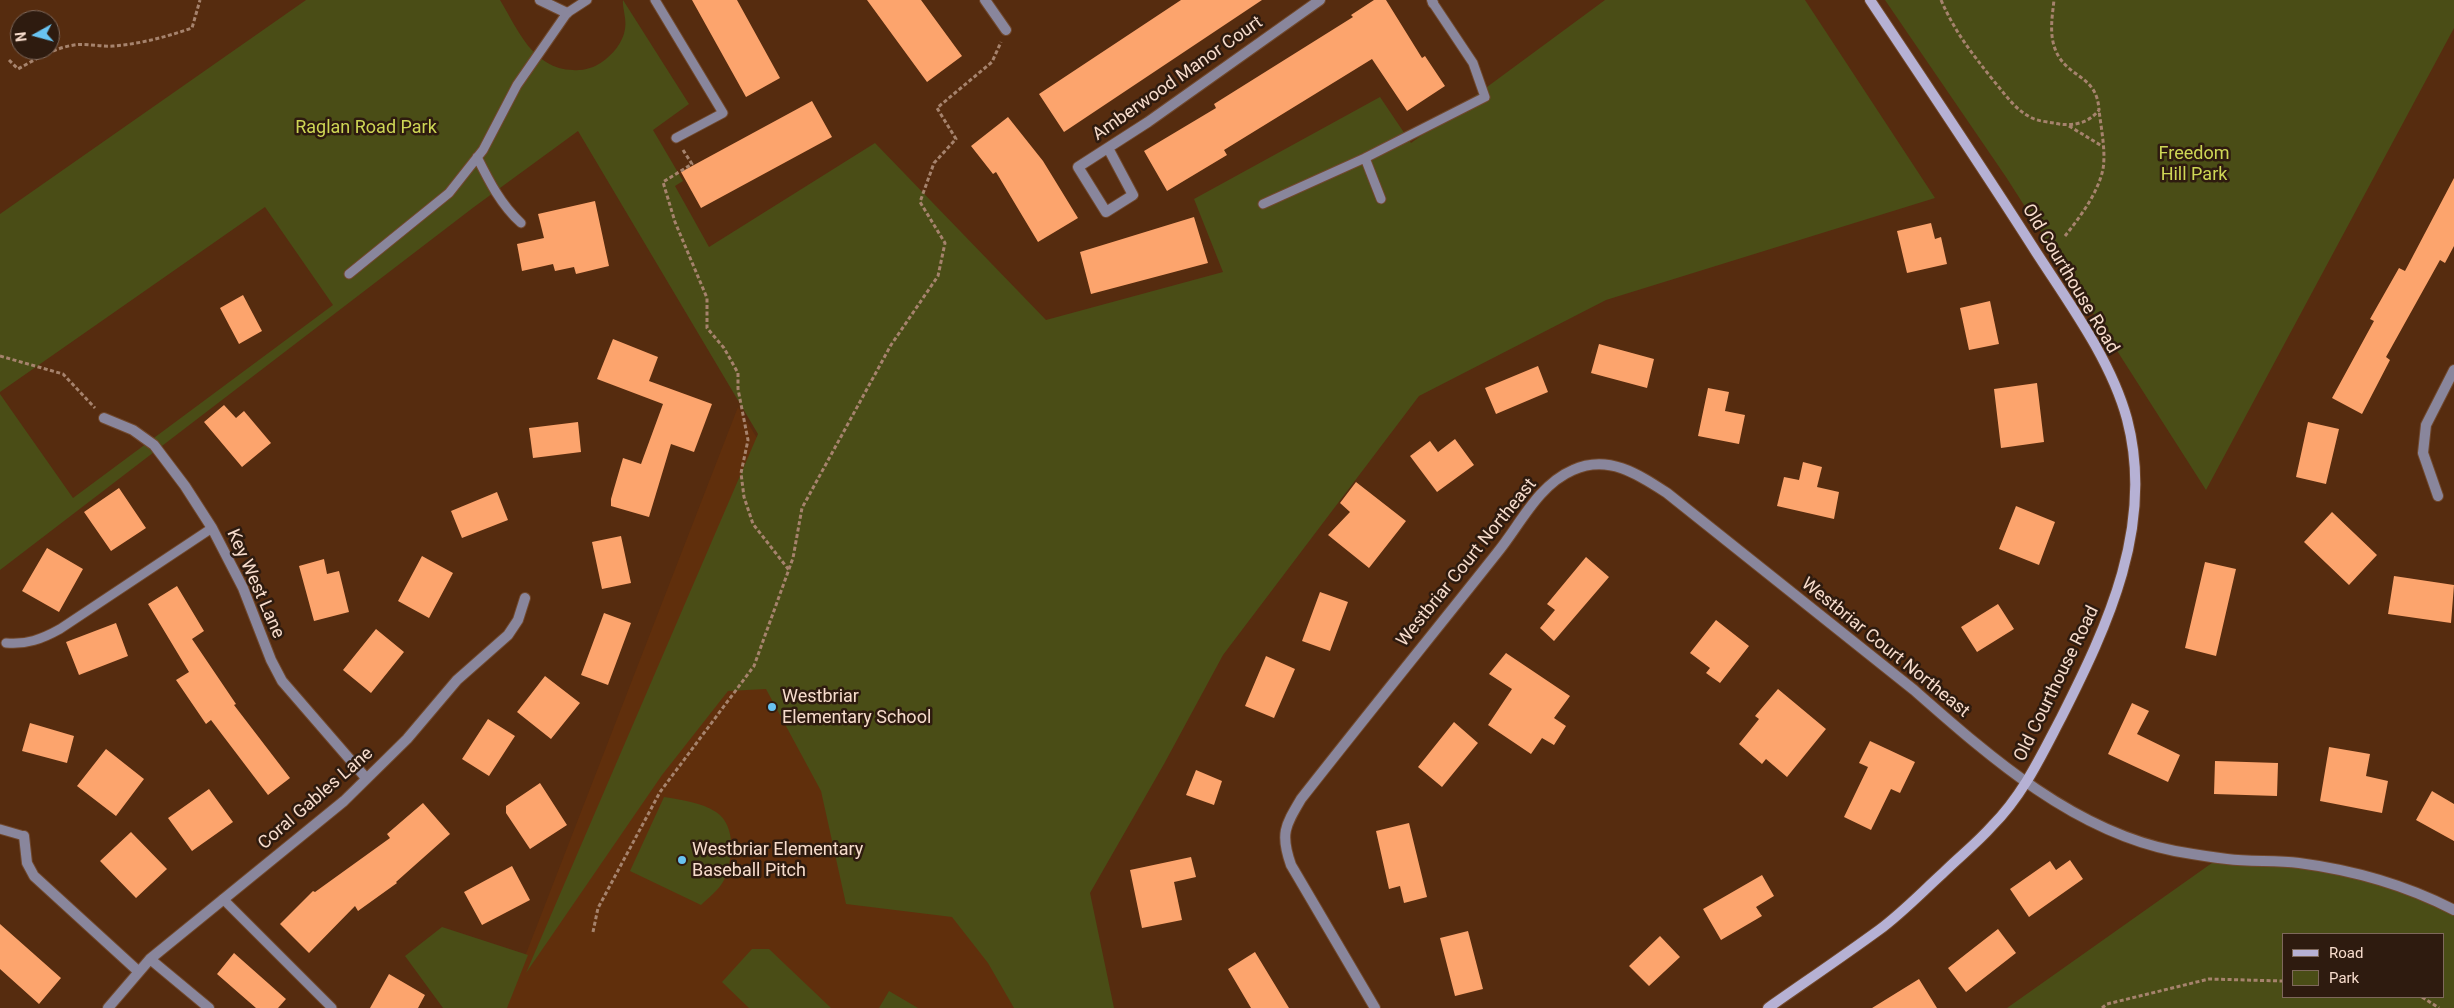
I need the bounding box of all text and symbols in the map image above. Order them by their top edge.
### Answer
north arrow [10,10,60,60]
street label: Amberwood Manor Court [1089,12,1267,146]
text: N [13,31,30,43]
park label: Raglan Road Park [295,117,437,139]
park label: Freedom Hill Park [2159,143,2229,186]
street label: Old Courthouse Road [2017,200,2123,358]
street label: Westbriar Court Northeast [1392,475,1542,651]
street label: Key West Lane [221,526,289,642]
street label: Westbriar Court Northeast [1797,573,1973,723]
street label: Old Courthouse Road [2010,603,2104,765]
place label: Westbriar Elementary School [782,686,931,729]
marker: Westbriar Elementary School [766,701,778,713]
street label: Coral Gables Lane [254,743,378,855]
place label: Westbriar Elementary Baseball Pitch [692,839,863,882]
marker: Westbriar Elementary Baseball Pitch [676,854,688,866]
legend [2282,933,2444,998]
text: Road [2329,944,2363,962]
text: Park [2329,969,2359,987]

